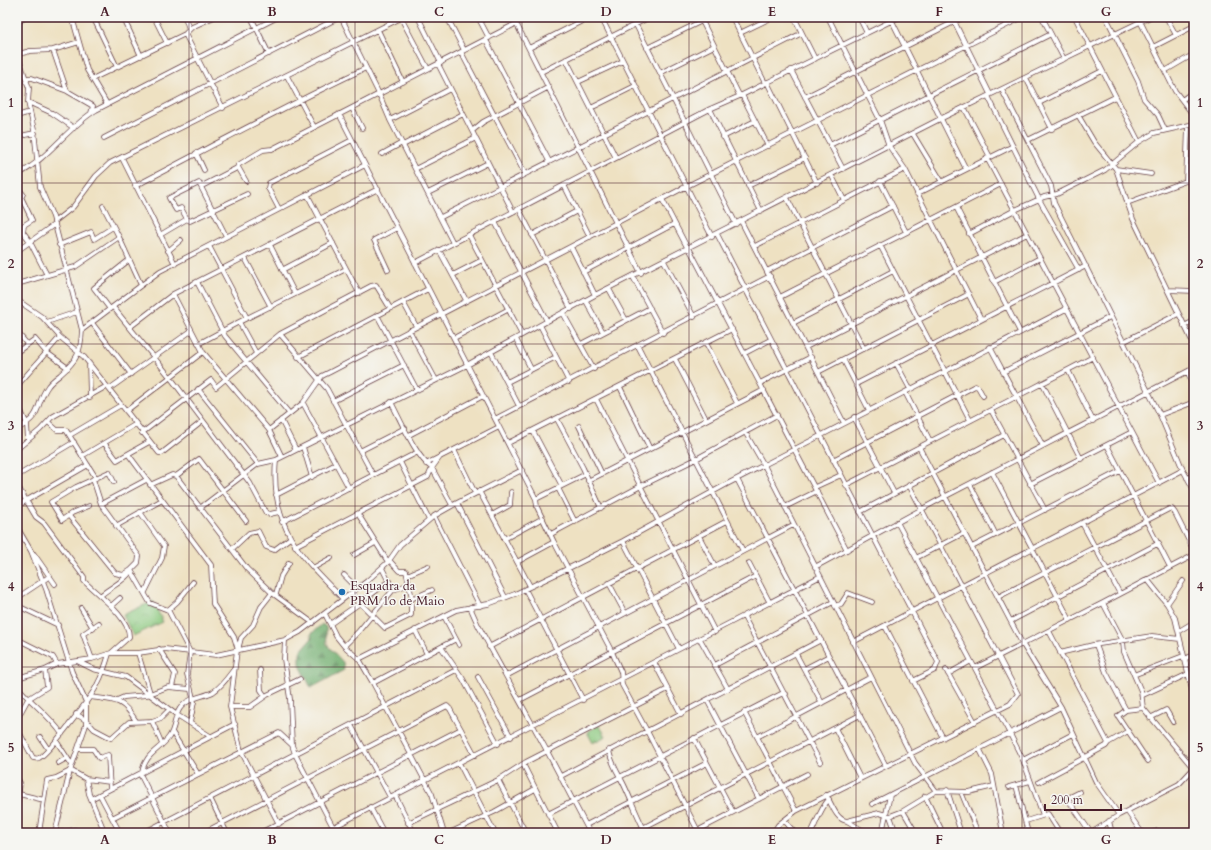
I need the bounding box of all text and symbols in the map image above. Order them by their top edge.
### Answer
text: A [100,3,110,21]
text: B [267,3,277,21]
text: C [434,3,444,21]
text: D [600,3,612,21]
text: E [768,3,776,21]
text: F [935,3,943,21]
text: G [1101,3,1112,21]
text: 1 [8,94,14,112]
text: 1 [1197,94,1203,112]
text: 2 [8,255,15,273]
text: 2 [1197,255,1204,273]
text: 3 [8,417,15,435]
text: 3 [1197,417,1204,435]
place label: Esquadra da PRM 1o de Maio [350,577,444,610]
text: 4 [8,578,15,596]
text: 4 [1197,578,1204,596]
marker: Esquadra da PRM 1o de Maio [337,587,347,597]
text: 5 [8,739,14,757]
text: 5 [1197,739,1203,757]
scale bar [1045,786,1121,812]
text: 200 m [1051,792,1084,808]
text: A [100,831,110,849]
text: B [267,831,277,849]
text: C [434,831,444,849]
text: D [600,831,612,849]
text: E [768,831,776,849]
text: F [935,831,943,849]
text: G [1101,831,1112,849]

